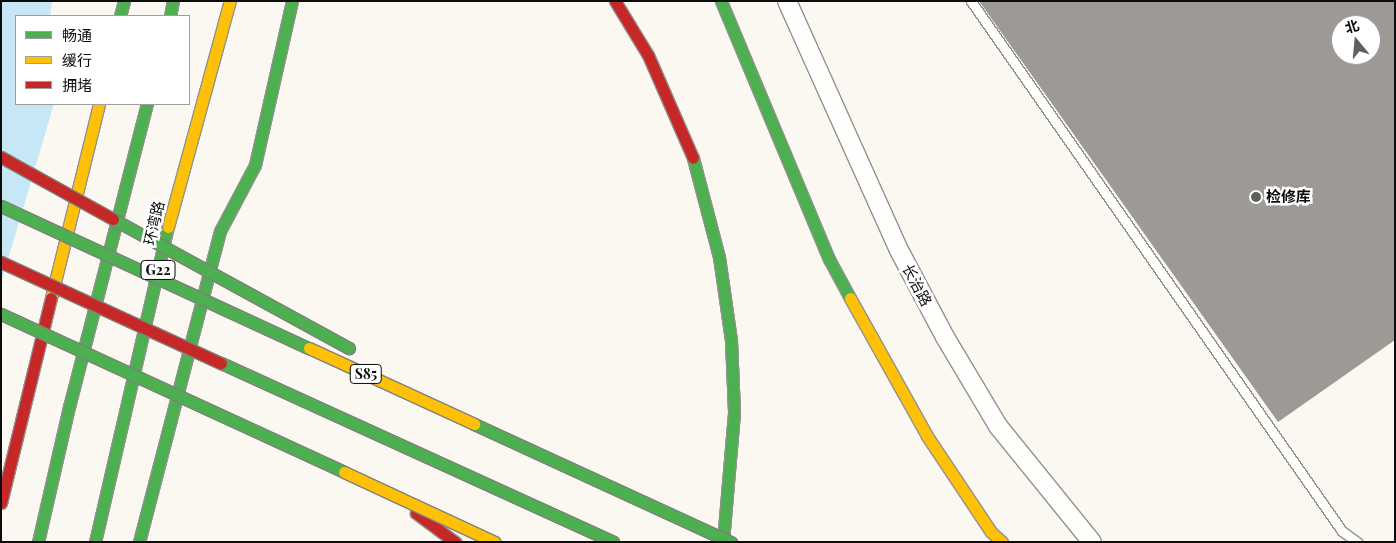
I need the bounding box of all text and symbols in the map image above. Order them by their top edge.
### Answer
legend [15,15,190,105]
north arrow [1331,15,1381,65]
text: 北 [1342,15,1361,37]
text: 畅通 [62,25,92,45]
text: 缓行 [62,50,92,70]
text: 拥堵 [62,75,92,95]
place label: 检修库 [1266,188,1311,206]
marker: 检修库 [1250,191,1262,203]
street label: 环湾路 [140,199,168,247]
road number: G22 [140,258,176,282]
street label: 长治路 [898,261,936,309]
road number: S85 [350,362,382,386]

